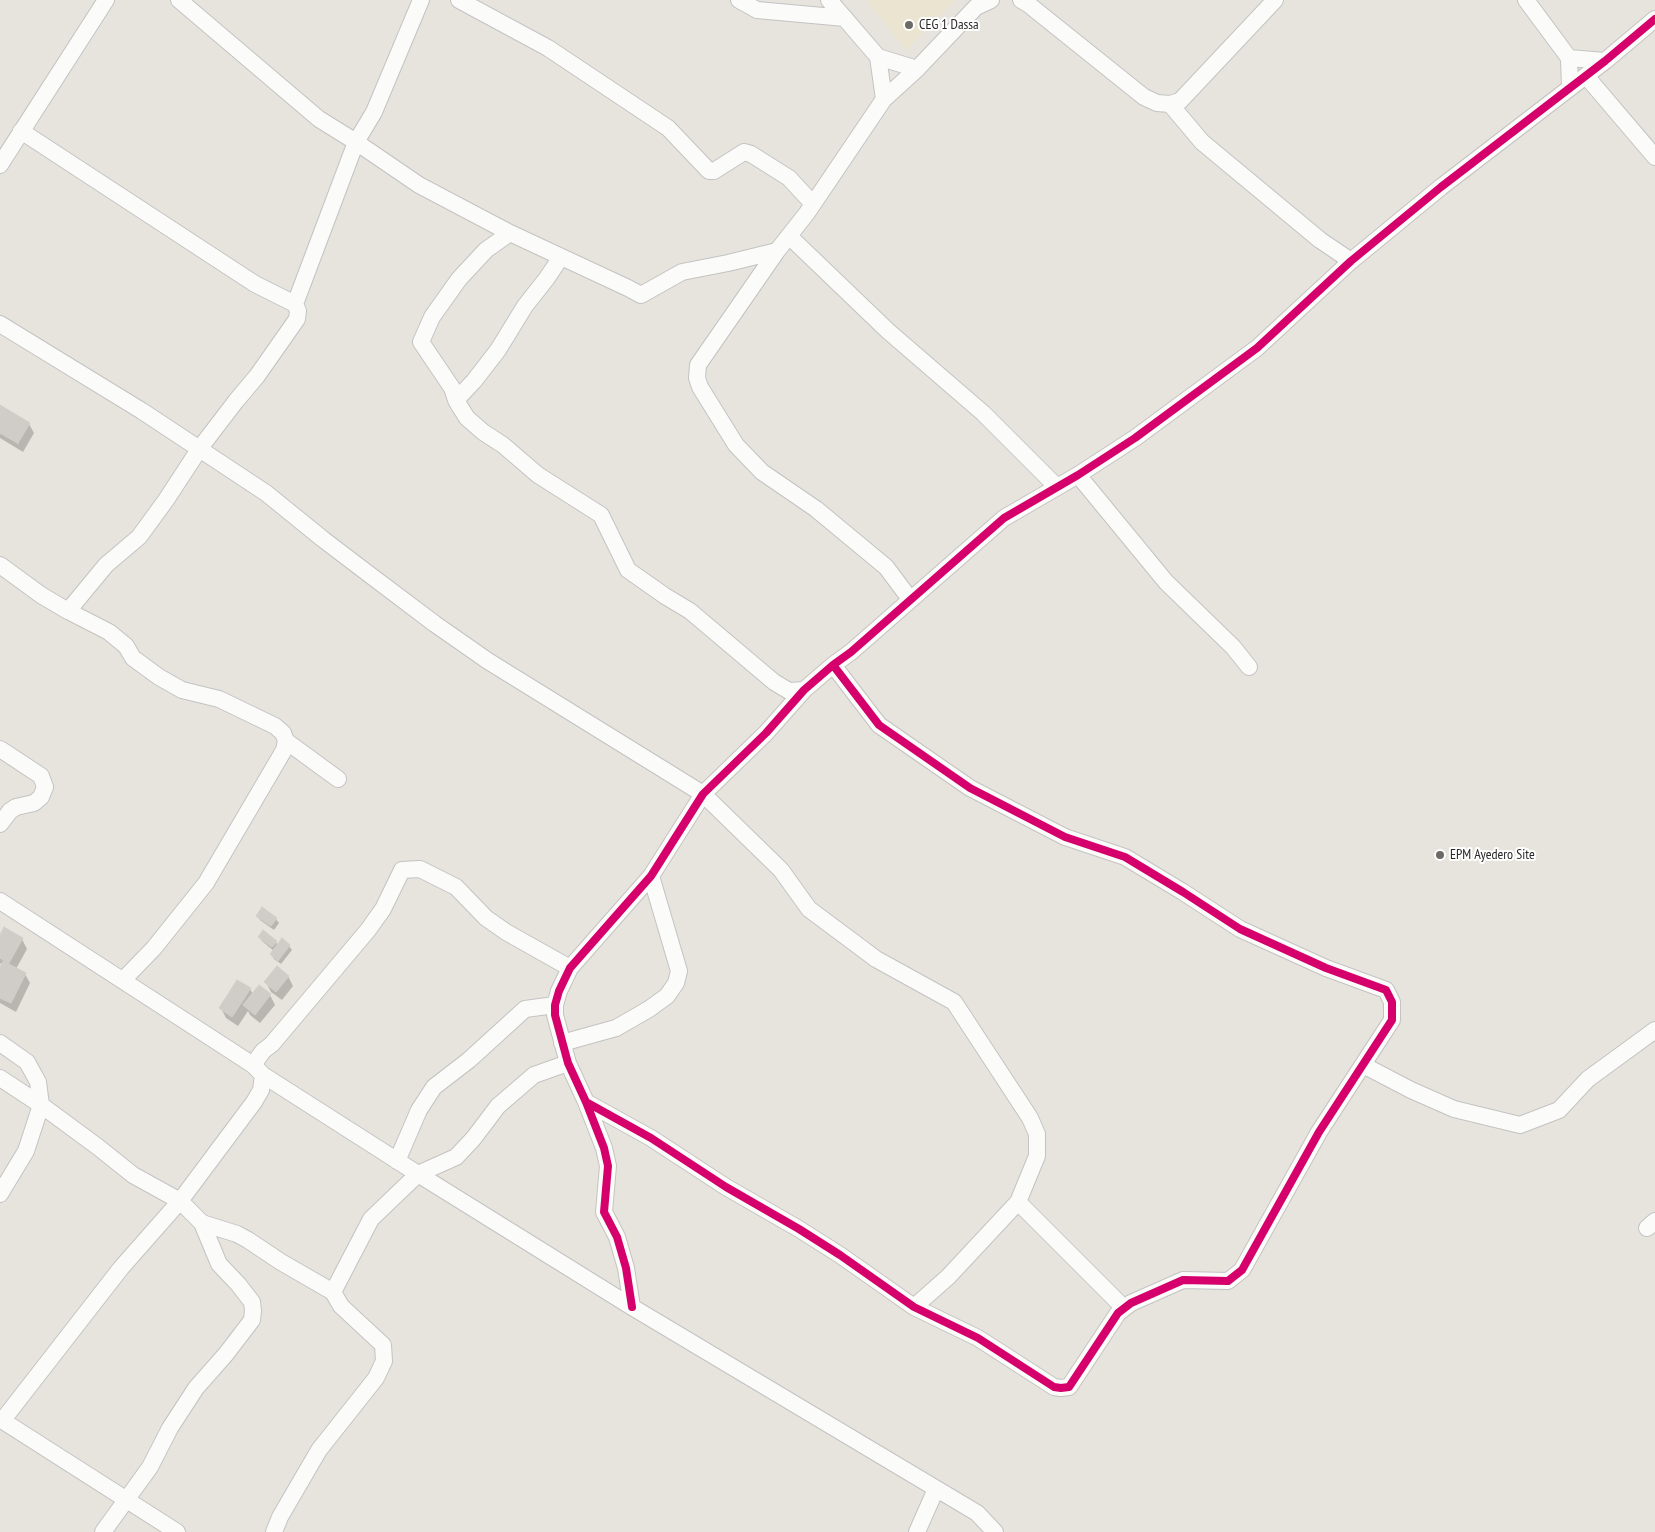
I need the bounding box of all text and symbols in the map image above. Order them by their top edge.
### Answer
place label: CEG 1 Dassa [919,17,979,33]
marker: CEG 1 Dassa [903,19,915,31]
place label: EPM Ayedero Site [1450,847,1535,863]
marker: EPM Ayedero Site [1434,849,1446,861]

